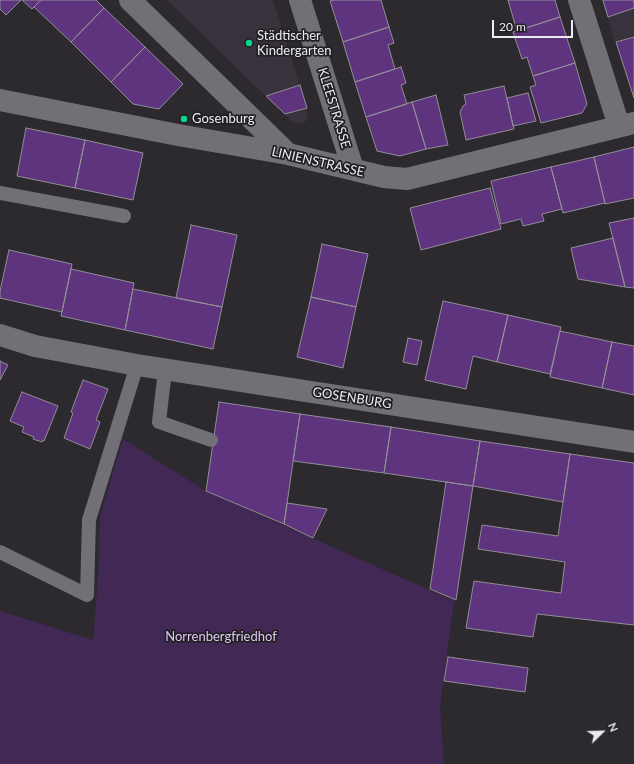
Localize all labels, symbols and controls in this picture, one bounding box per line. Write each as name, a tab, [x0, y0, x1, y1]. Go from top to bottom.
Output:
scale bar	[494, 12, 575, 38]
text: 20 m	[499, 19, 526, 34]
place label: Städtischer Kindergarten	[257, 28, 331, 59]
marker: Städtischer Kindergarten	[244, 38, 254, 48]
street label: KLEESTRASSE	[314, 66, 354, 150]
place label: Gosenburg	[192, 111, 254, 127]
marker: Gosenburg	[179, 114, 189, 124]
street label: LINIENSTRASSE	[270, 144, 366, 180]
street label: GOSENBURG	[311, 384, 393, 412]
park label: Norrenbergfriedhof	[165, 629, 277, 645]
north arrow	[582, 712, 622, 752]
text: N	[606, 721, 621, 734]

